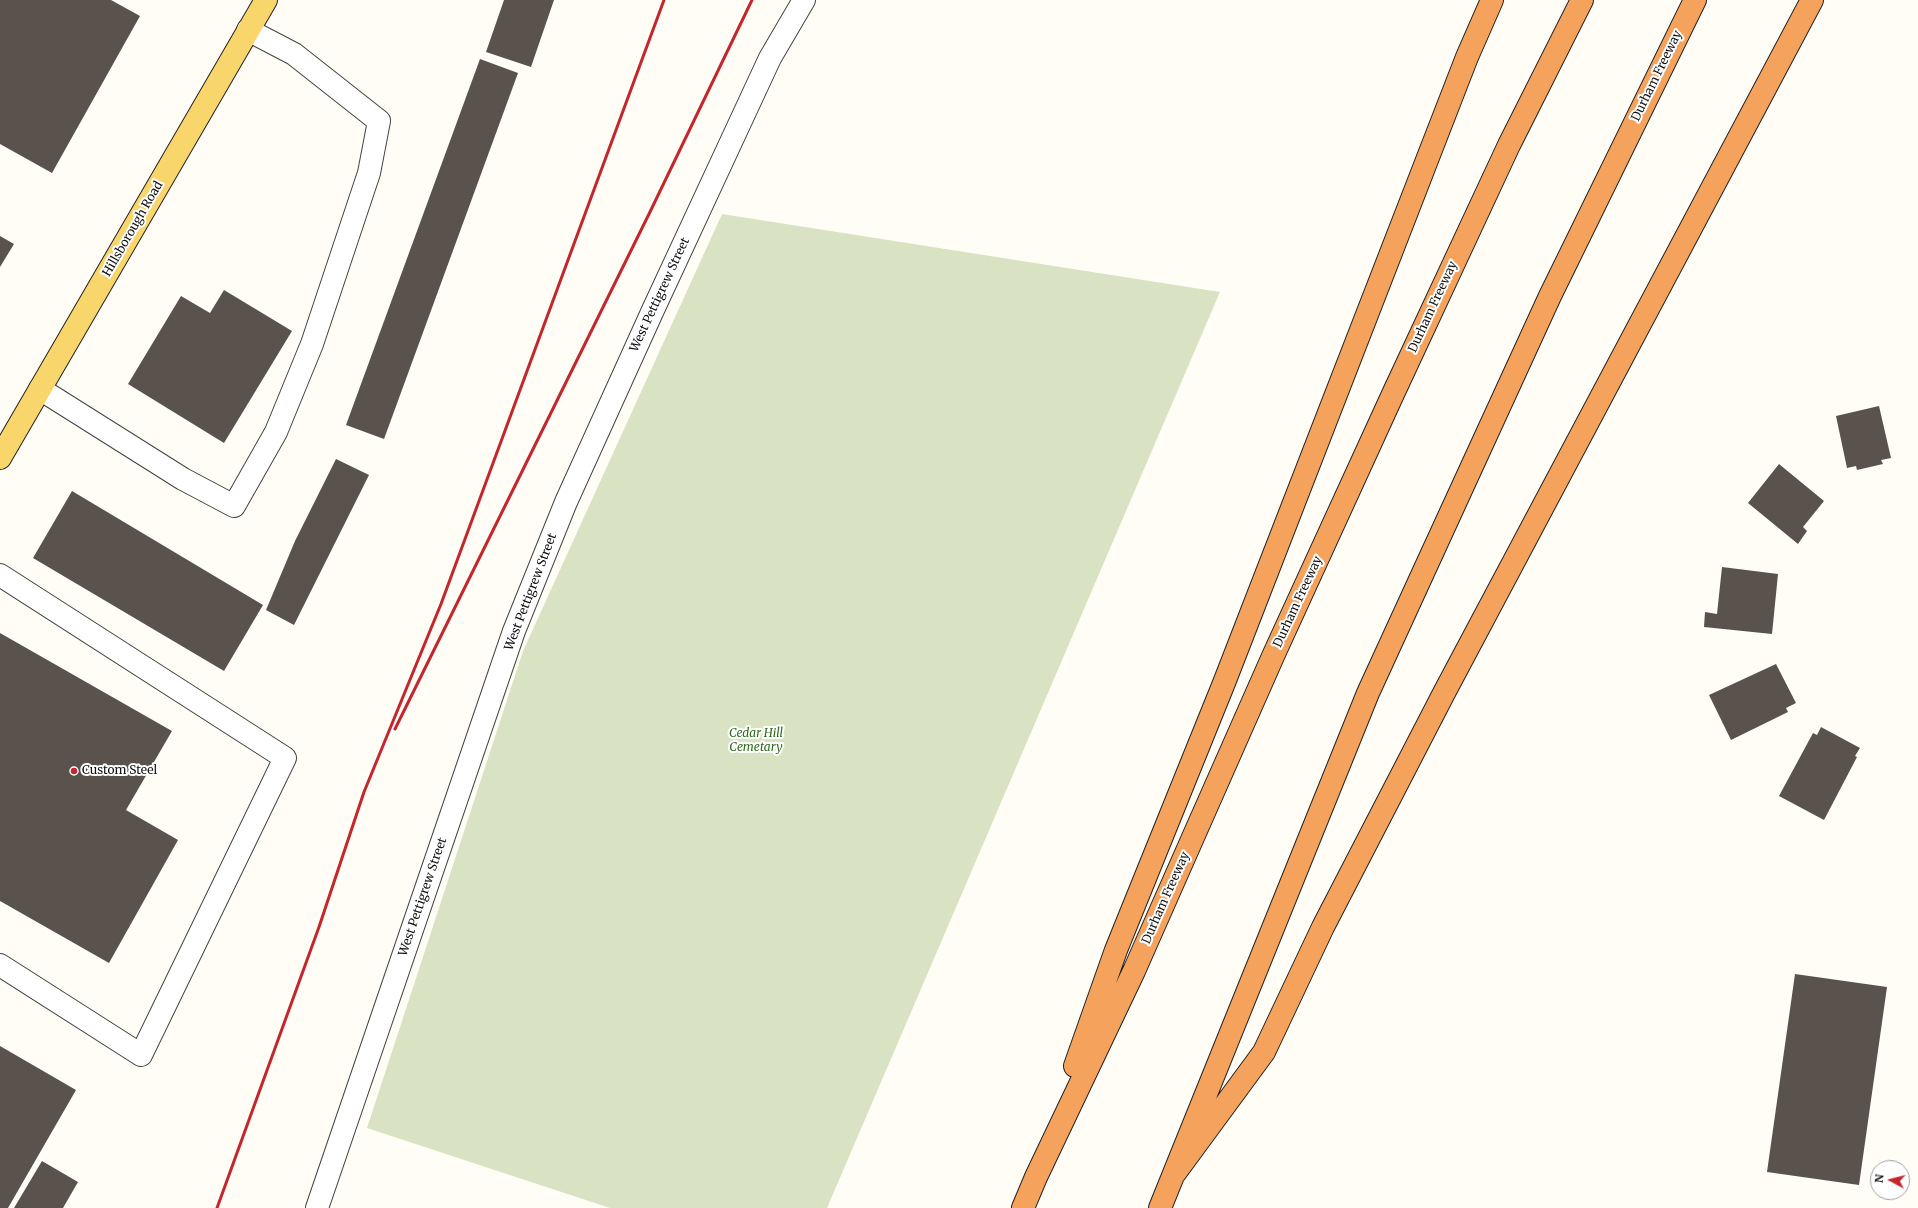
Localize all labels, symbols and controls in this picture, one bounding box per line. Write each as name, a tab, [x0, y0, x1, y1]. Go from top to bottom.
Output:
street label: Durham Freeway	[1629, 28, 1685, 124]
street label: Hillsborough Road	[100, 179, 166, 279]
street label: West Pettigrew Street	[627, 236, 693, 354]
street label: Durham Freeway	[1406, 259, 1460, 355]
street label: West Pettigrew Street	[502, 531, 560, 653]
street label: Durham Freeway	[1271, 554, 1325, 650]
park label: Cedar Hill Cemetary	[729, 727, 783, 755]
place label: Custom Steel	[82, 764, 157, 778]
marker: Custom Steel	[69, 766, 79, 776]
street label: West Pettigrew Street	[396, 836, 450, 958]
street label: Durham Freeway	[1139, 850, 1193, 946]
north arrow	[1870, 1160, 1910, 1200]
text: N	[1872, 1173, 1887, 1184]

